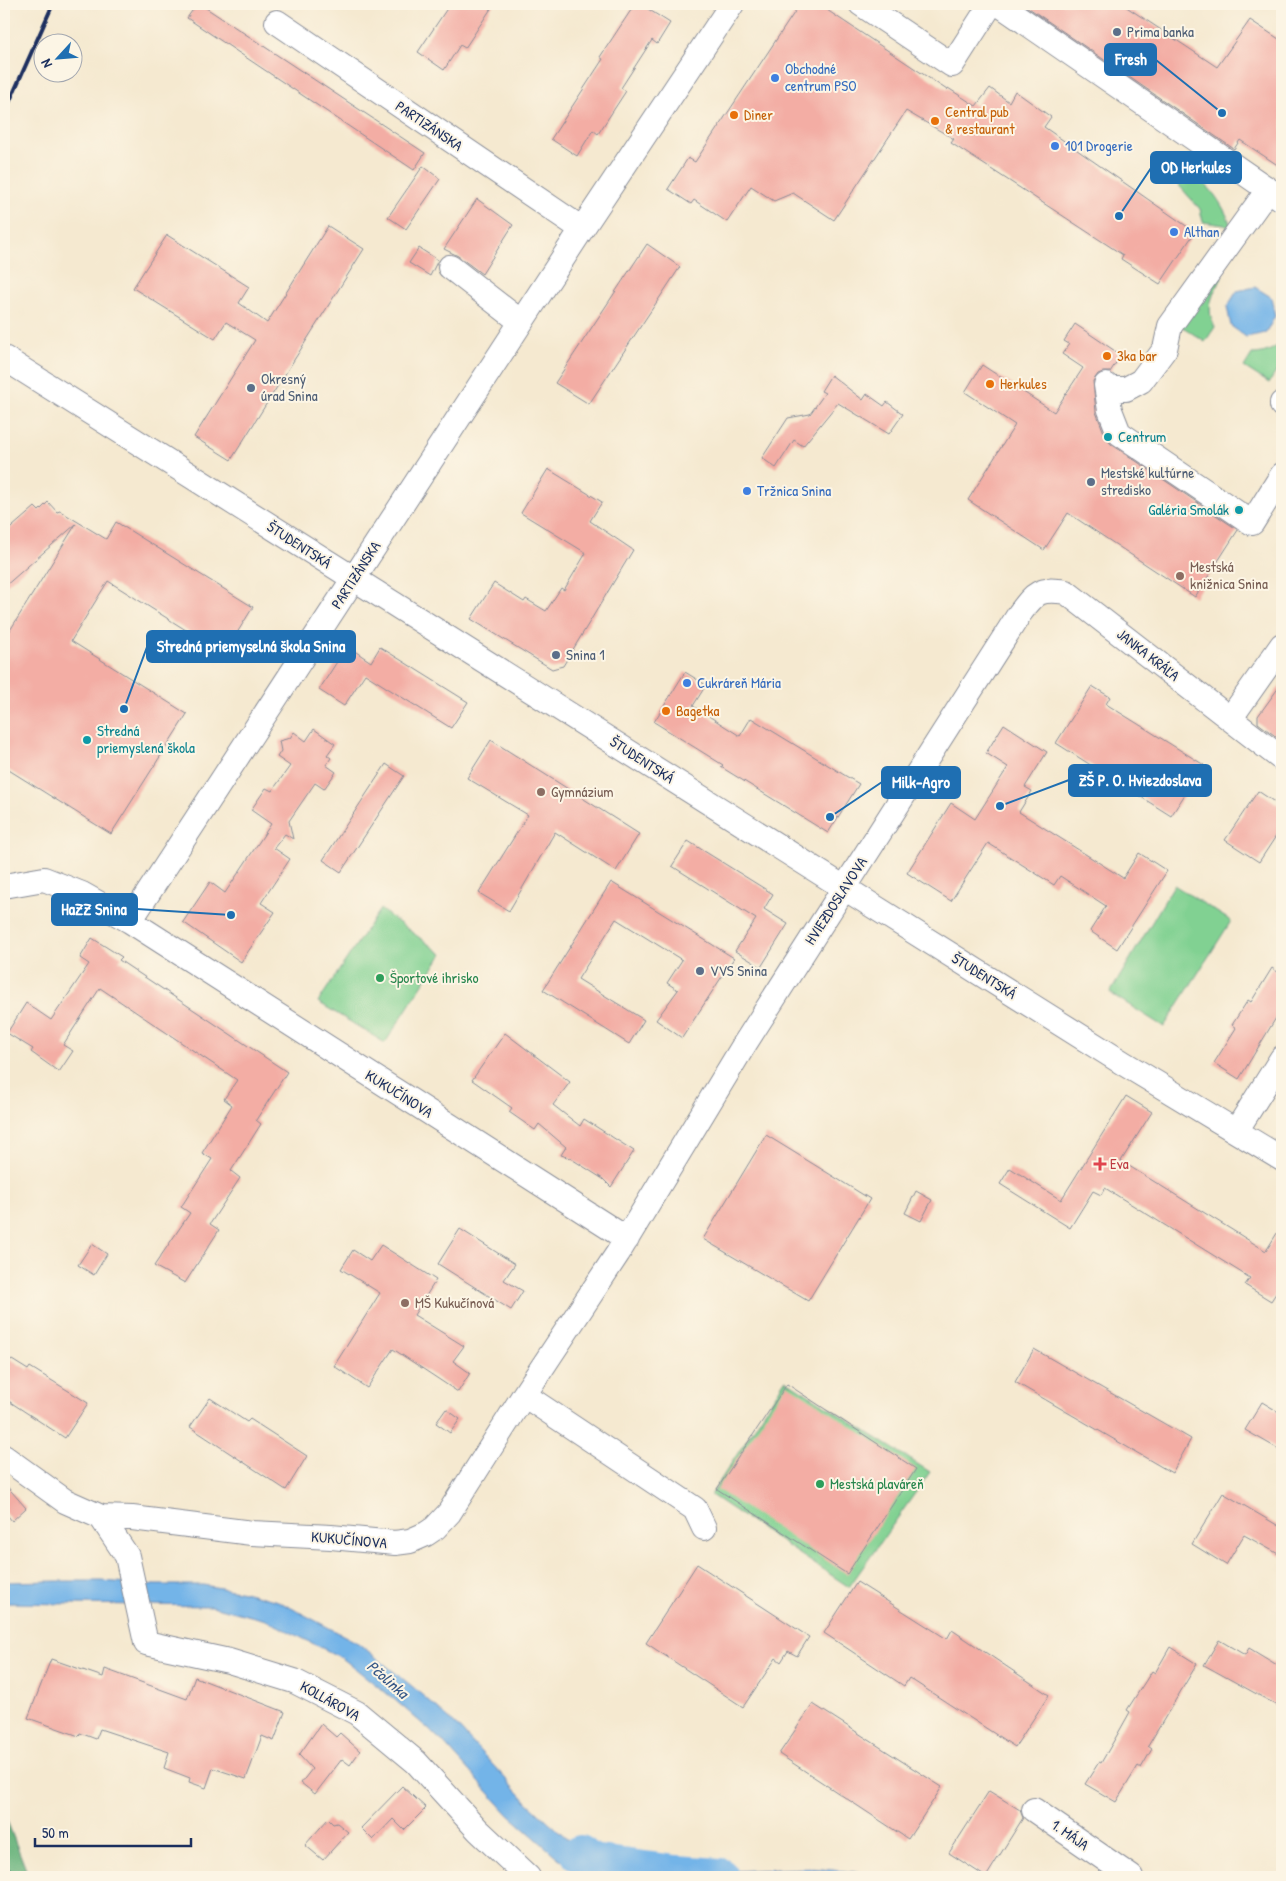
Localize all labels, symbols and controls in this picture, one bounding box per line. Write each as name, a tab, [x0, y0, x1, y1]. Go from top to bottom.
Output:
place label: Prima banka	[1127, 21, 1194, 42]
marker: Prima banka	[1111, 26, 1123, 38]
north arrow	[32, 32, 82, 82]
callout: Fresh	[1105, 44, 1156, 75]
text: Fresh	[1114, 48, 1147, 70]
text: N	[35, 56, 56, 71]
place label: Obchodné centrum PSO	[785, 58, 857, 96]
marker: Obchodné centrum PSO	[769, 72, 781, 84]
street label: PARTIZÁNSKA	[392, 95, 468, 156]
place label: Central pub & restaurant	[945, 101, 1015, 139]
place label: Diner	[744, 104, 773, 125]
marker: Diner	[728, 109, 740, 121]
marker: Central pub & restaurant	[929, 115, 941, 127]
place label: 101 Drogerie	[1065, 135, 1133, 156]
marker: 101 Drogerie	[1049, 140, 1061, 152]
callout: OD Herkules	[1151, 152, 1241, 183]
text: OD Herkules	[1161, 156, 1232, 178]
place label: Althan	[1184, 221, 1220, 242]
marker: Althan	[1168, 226, 1180, 238]
place label: 3ka bar	[1117, 345, 1157, 366]
marker: 3ka bar	[1101, 350, 1113, 362]
place label: Okresný úrad Snina	[261, 368, 318, 406]
place label: Herkules	[1000, 373, 1047, 394]
marker: Herkules	[984, 378, 996, 390]
marker: Okresný úrad Snina	[245, 382, 257, 394]
place label: Centrum	[1118, 426, 1166, 447]
marker: Centrum	[1102, 431, 1114, 443]
place label: Mestské kultúrne stredisko	[1101, 462, 1194, 500]
marker: Mestské kultúrne stredisko	[1085, 476, 1097, 488]
place label: Tržnica Snina	[757, 480, 831, 501]
marker: Tržnica Snina	[741, 485, 753, 497]
place label: Galéria Smolák	[1148, 499, 1229, 520]
marker: Galéria Smolák	[1233, 504, 1245, 516]
street label: ŠTUDENTSKÁ	[263, 516, 336, 574]
street label: PARTIZÁNSKA	[326, 536, 386, 613]
place label: Mestská knižnica Snina	[1190, 556, 1268, 594]
marker: Mestská knižnica Snina	[1174, 570, 1186, 582]
street label: JANKA KRÁĽA	[1113, 623, 1185, 686]
callout: Stredná priemyselná škola Snina	[147, 631, 355, 662]
text: Stredná priemyselná škola Snina	[157, 635, 346, 658]
place label: Snina 1	[566, 644, 605, 665]
marker: Snina 1	[550, 649, 562, 661]
place label: Cukráreň Mária	[697, 672, 781, 693]
marker: Cukráreň Mária	[681, 677, 693, 689]
place label: Bagetka	[676, 700, 720, 721]
marker: Bagetka	[660, 705, 672, 717]
place label: Stredná priemyslená škola	[97, 720, 195, 758]
street label: ŠTUDENTSKÁ	[606, 731, 679, 789]
marker: Stredná priemyslená škola	[81, 734, 93, 746]
callout: ZŠ P. O. Hviezdoslava	[1069, 765, 1211, 796]
callout: Milk-Agro	[882, 767, 960, 798]
text: ZŠ P. O. Hviezdoslava	[1079, 769, 1202, 791]
text: Milk-Agro	[892, 771, 951, 794]
place label: Gymnázium	[551, 781, 613, 802]
marker: Gymnázium	[535, 786, 547, 798]
street label: HVIEZDOSLAVOVA	[799, 852, 872, 949]
callout: HaZZ Snina	[52, 894, 137, 925]
text: HaZZ Snina	[61, 898, 127, 920]
street label: ŠTUDENTSKÁ	[948, 947, 1021, 1004]
place label: VVS Snina	[710, 960, 767, 981]
marker: VVS Snina	[694, 965, 706, 977]
place label: Športové ihrisko	[390, 967, 479, 988]
marker: Športové ihrisko	[374, 972, 386, 984]
street label: KUKUČÍNOVA	[361, 1065, 438, 1123]
place label: Eva	[1110, 1153, 1129, 1174]
marker: Eva	[1094, 1158, 1106, 1170]
place label: MŠ Kukučínová	[415, 1292, 494, 1313]
marker: MŠ Kukučínová	[399, 1297, 411, 1309]
place label: Mestská plaváreň	[830, 1473, 924, 1494]
marker: Mestská plaváreň	[814, 1478, 826, 1490]
street label: KUKUČÍNOVA	[310, 1526, 388, 1553]
water label: Pčolinka	[363, 1655, 415, 1704]
street label: KOLLÁROVA	[296, 1675, 365, 1726]
street label: 1. MÁJA	[1047, 1814, 1094, 1855]
scale bar	[35, 1816, 191, 1848]
text: 50 m	[42, 1822, 69, 1843]

